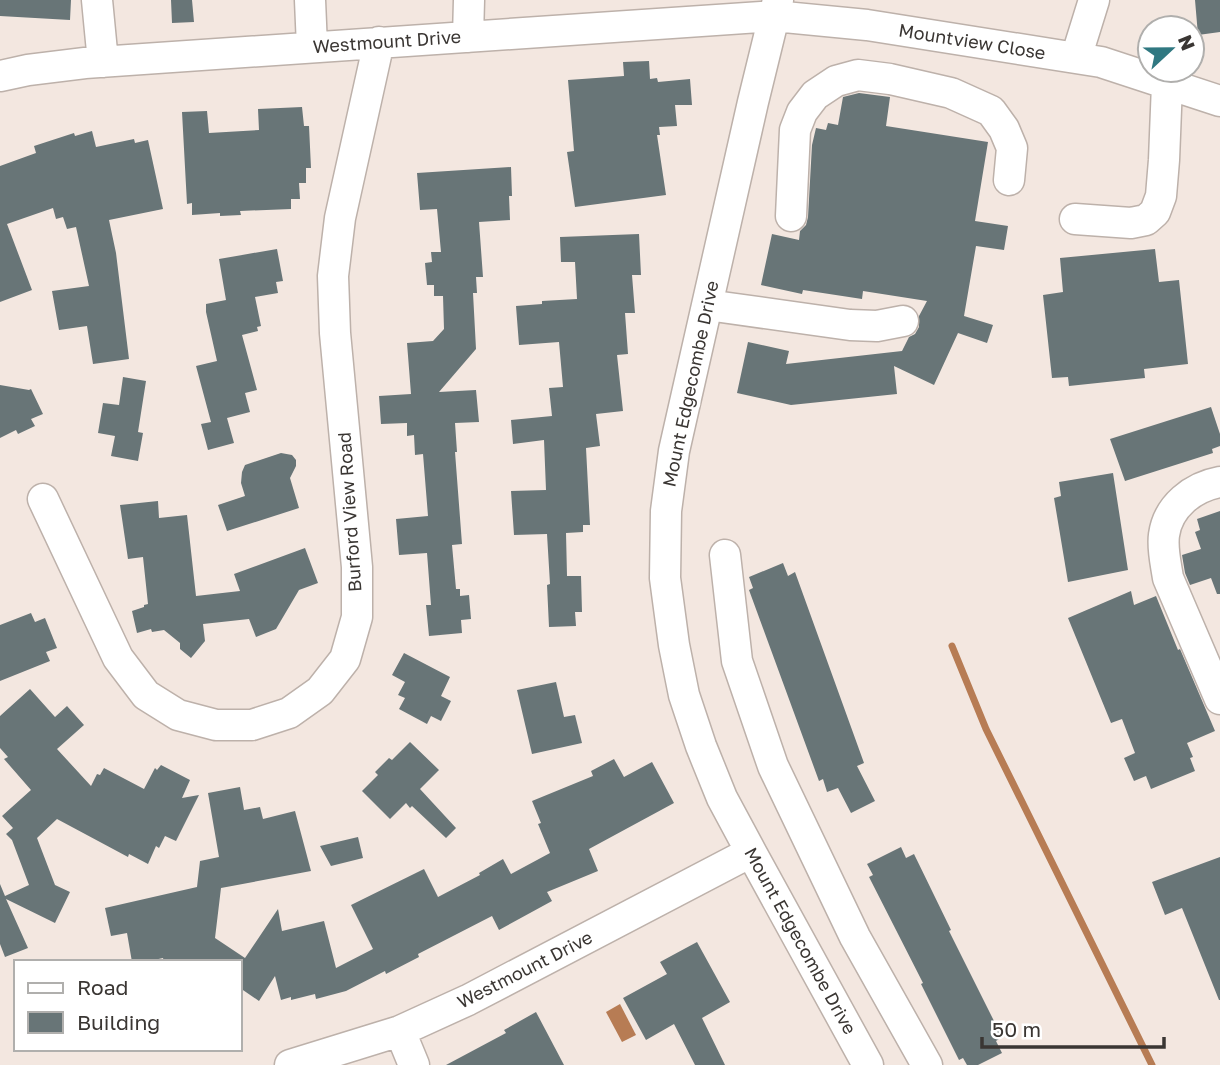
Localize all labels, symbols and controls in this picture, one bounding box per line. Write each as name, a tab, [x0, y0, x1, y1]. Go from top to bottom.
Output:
north arrow	[1136, 14, 1206, 84]
street label: Mountview Close	[897, 19, 1047, 63]
street label: Westmount Drive	[312, 25, 462, 57]
text: N	[1174, 31, 1201, 53]
street label: Mount Edgecombe Drive	[657, 279, 723, 489]
street label: Burford View Road	[332, 431, 366, 593]
street label: Mount Edgecombe Drive	[740, 843, 861, 1038]
street label: Westmount Drive	[453, 926, 596, 1013]
legend	[14, 960, 242, 1051]
text: Road	[77, 974, 128, 1000]
scale bar	[982, 1006, 1164, 1050]
text: Building	[77, 1009, 160, 1035]
text: 50 m	[992, 1016, 1041, 1042]

